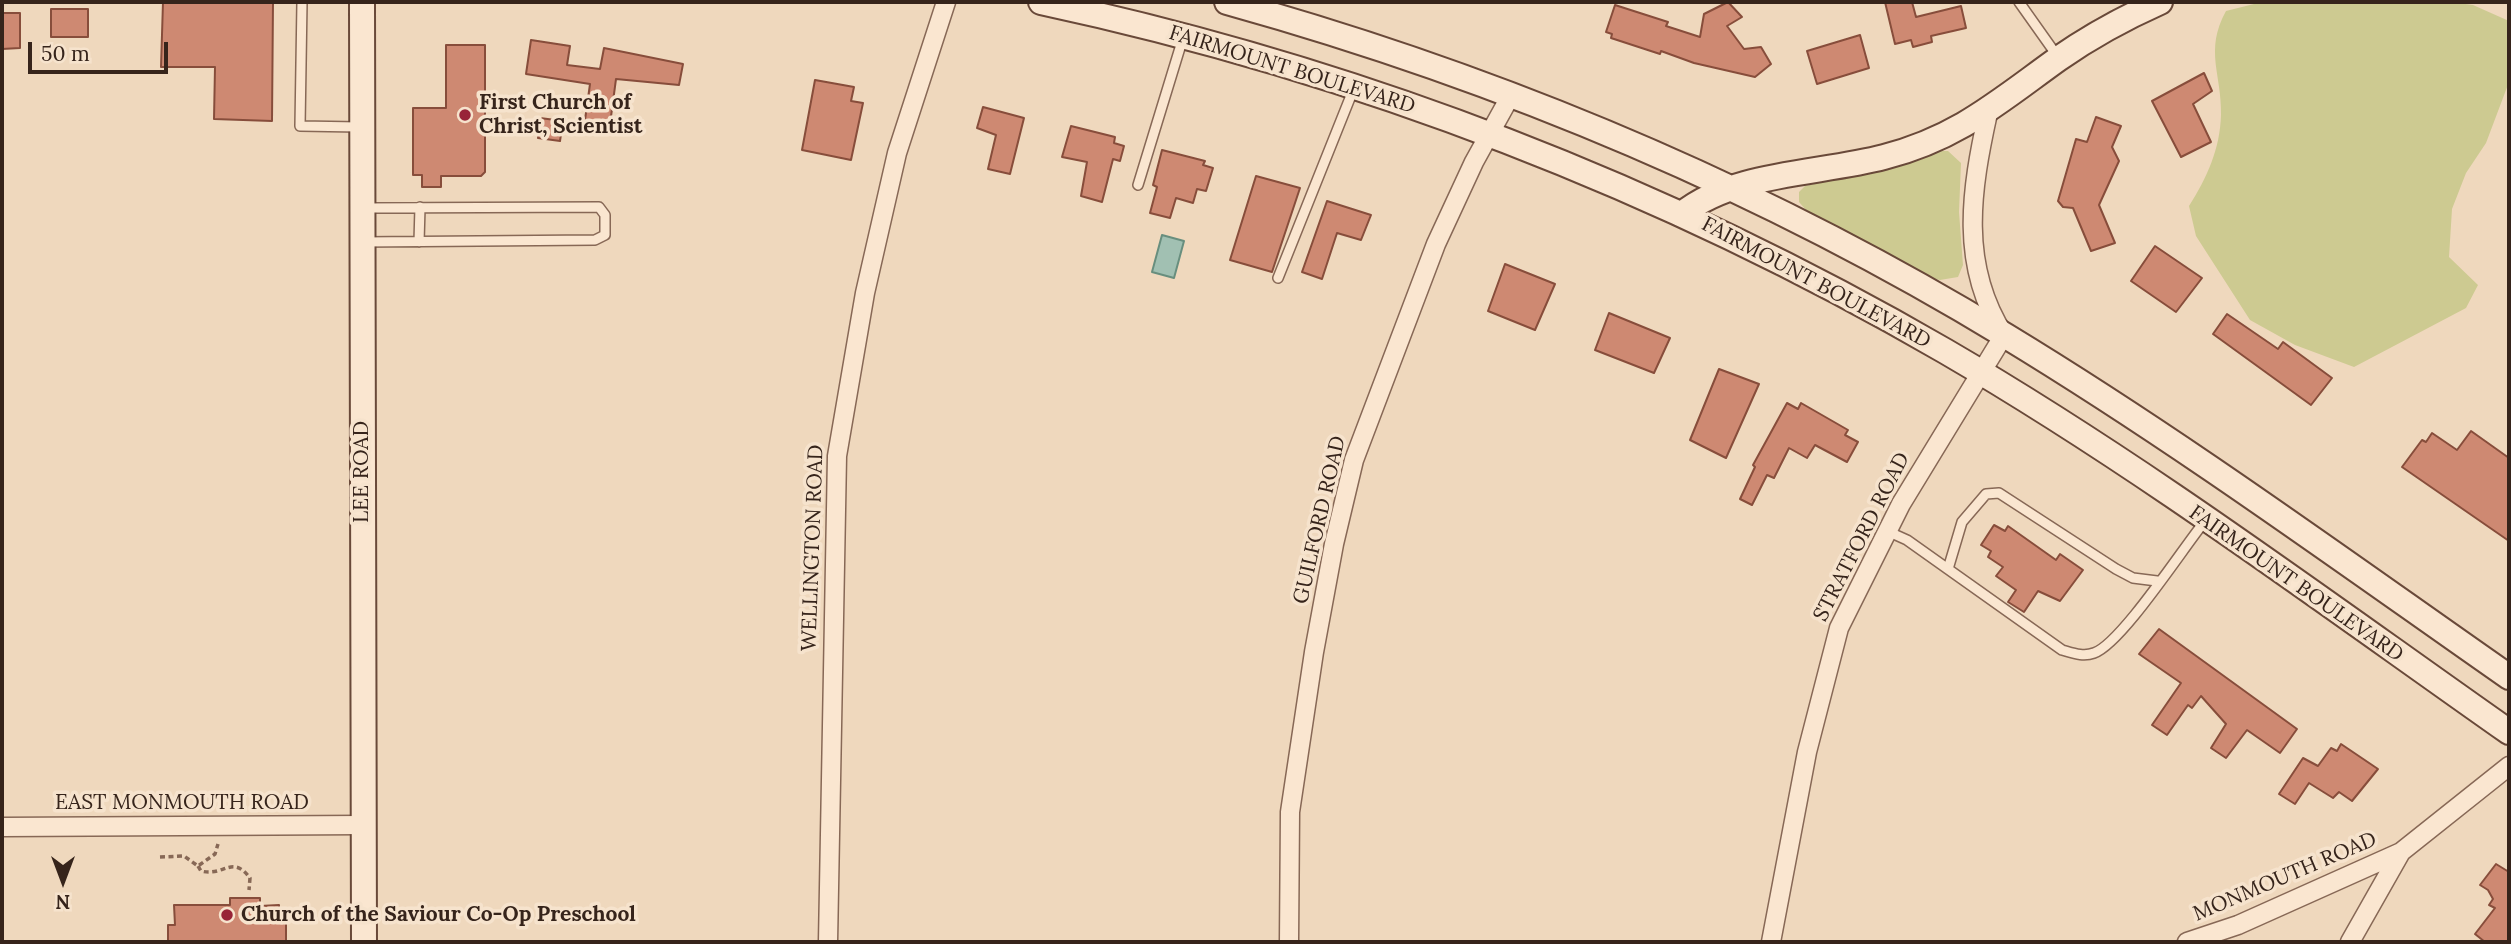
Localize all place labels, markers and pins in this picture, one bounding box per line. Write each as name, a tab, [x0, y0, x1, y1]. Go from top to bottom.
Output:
place label: First Church of Christ, Scientist	[479, 90, 642, 140]
marker: First Church of Christ, Scientist	[457, 107, 473, 123]
place label: Church of the Saviour Co-Op Preschool	[241, 902, 636, 928]
marker: Church of the Saviour Co-Op Preschool	[219, 907, 235, 923]

